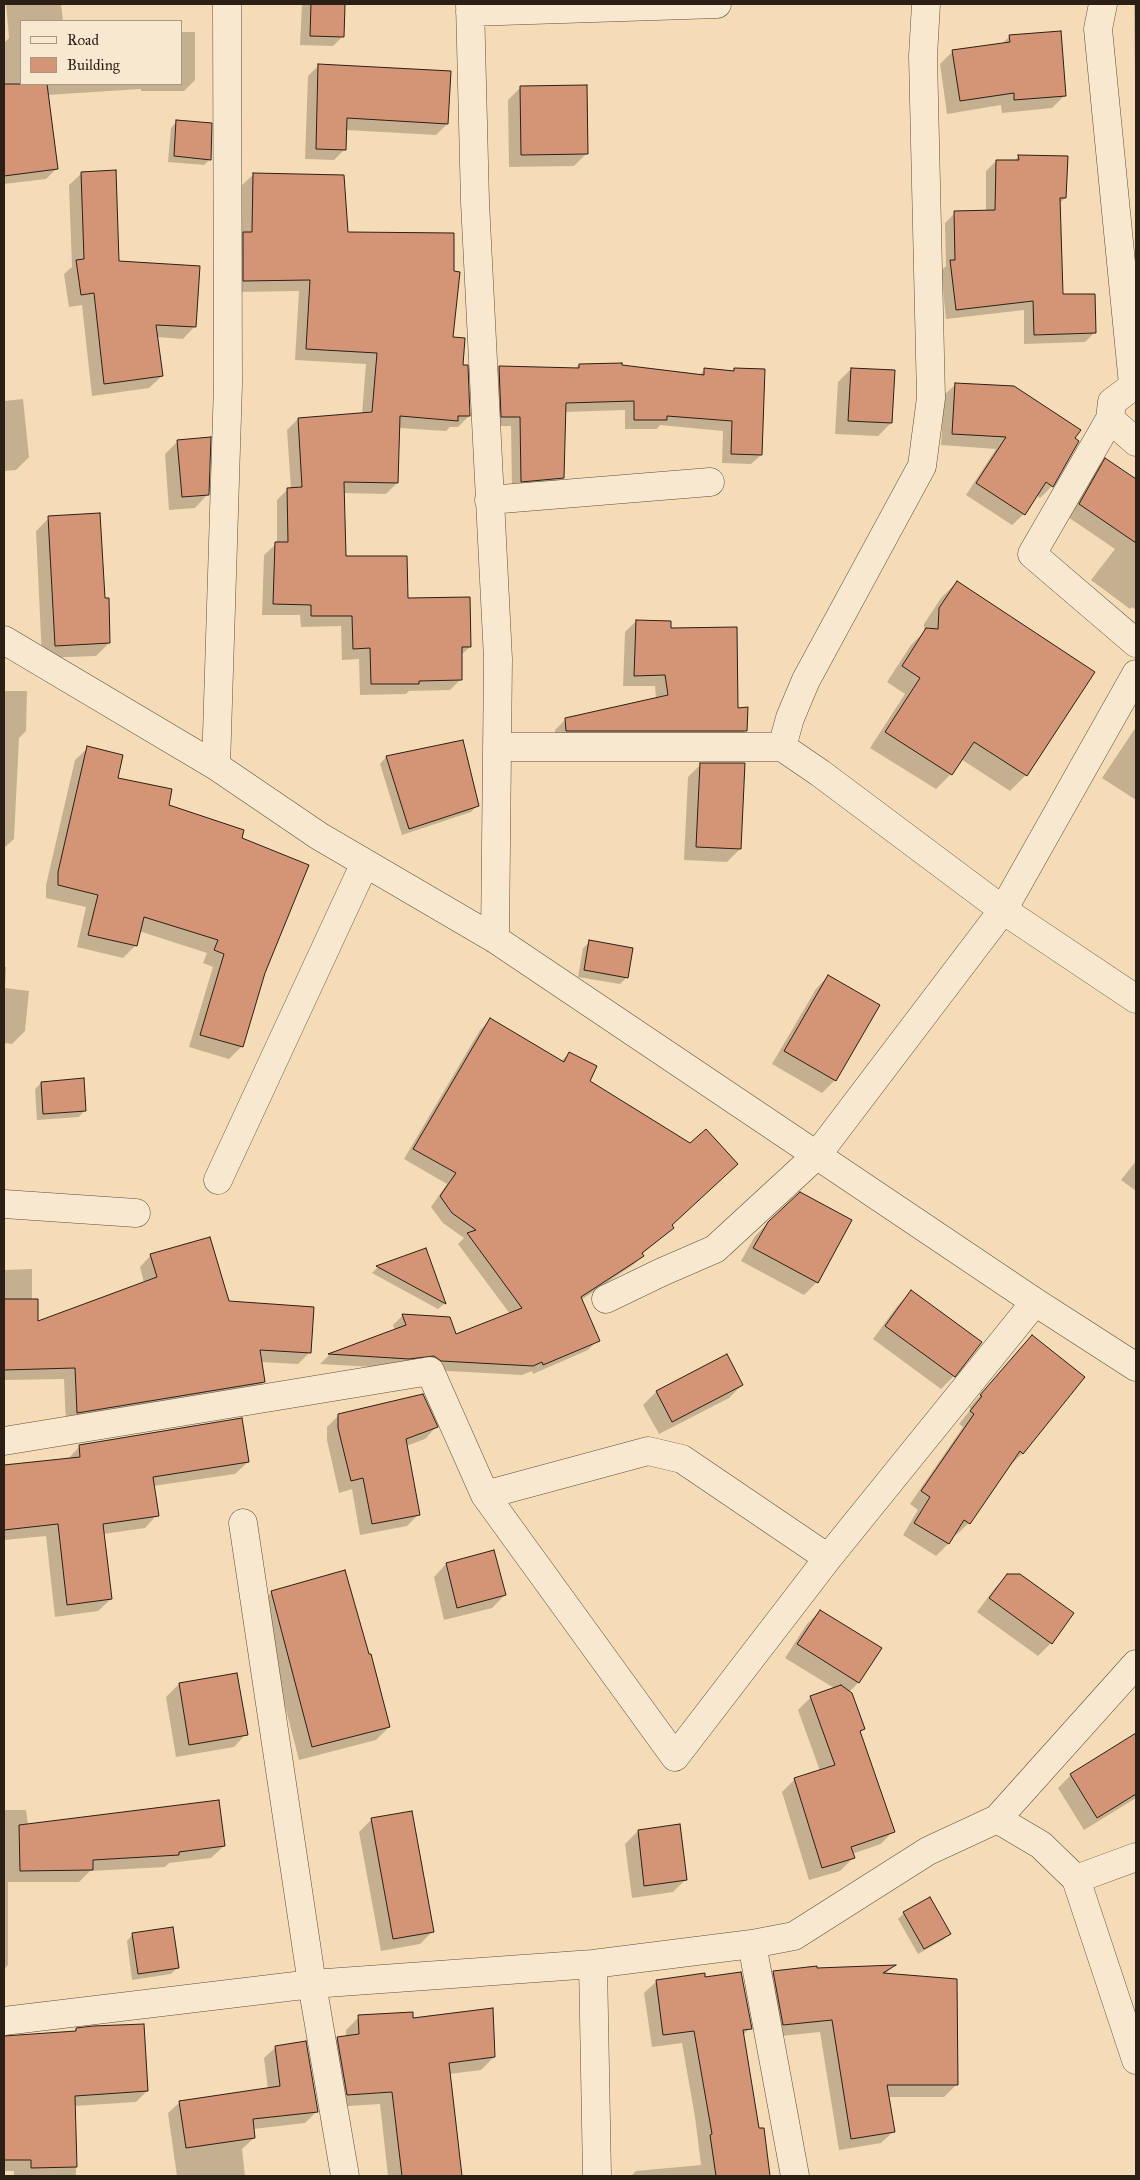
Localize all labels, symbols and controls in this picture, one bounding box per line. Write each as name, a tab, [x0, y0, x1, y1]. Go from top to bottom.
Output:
legend	[20, 20, 182, 85]
text: Road	[67, 31, 99, 49]
text: Building	[67, 56, 120, 74]

